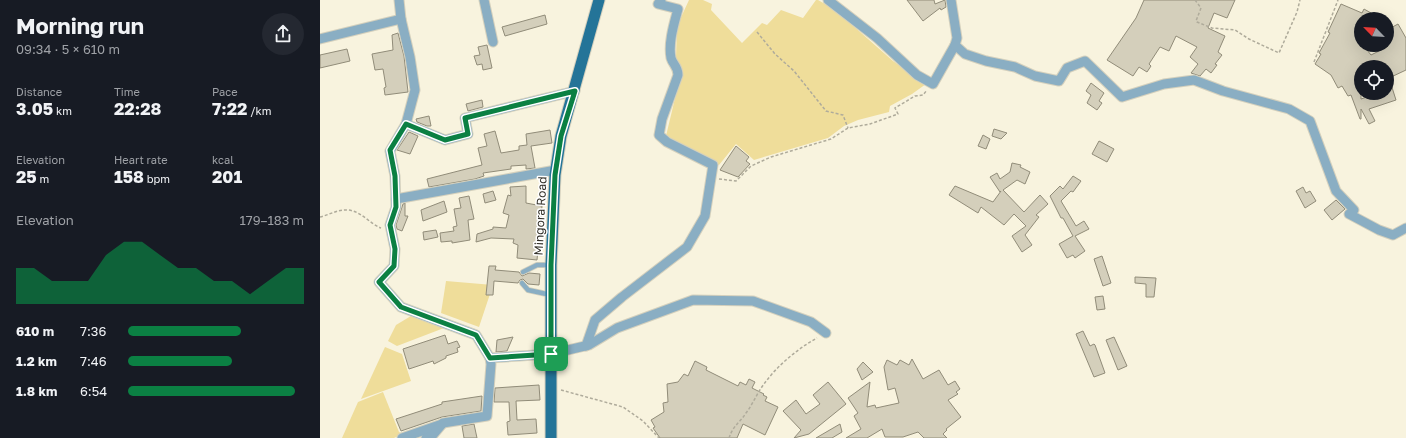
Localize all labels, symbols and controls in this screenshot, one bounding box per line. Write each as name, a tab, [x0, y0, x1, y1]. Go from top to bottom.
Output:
text: Morning run	[16, 12, 144, 39]
north arrow	[1354, 12, 1394, 52]
map controls	[1354, 12, 1394, 100]
button: share	[262, 13, 304, 55]
text: 09:34 · 5 × 610 m	[16, 41, 120, 57]
button: locate	[1354, 60, 1394, 100]
text: Distance	[16, 85, 62, 98]
text: Time	[114, 85, 140, 98]
text: Pace	[212, 85, 238, 98]
text: 3.05	[16, 98, 53, 119]
text: 22:28	[114, 98, 161, 119]
text: 7:22	[212, 98, 247, 119]
text: km	[53, 104, 72, 117]
text: /km	[247, 104, 271, 117]
text: Elevation	[16, 153, 65, 166]
text: Heart rate	[114, 153, 168, 166]
text: kcal	[212, 153, 234, 166]
text: 25	[16, 166, 37, 187]
text: 158	[114, 166, 144, 187]
text: 201	[212, 166, 242, 187]
text: m	[37, 172, 49, 185]
text: bpm	[144, 172, 170, 185]
street label: Mingora Road	[530, 176, 550, 256]
text: Elevation	[16, 212, 74, 228]
text: 179–183 m	[239, 212, 304, 228]
text: 610 m	[16, 323, 54, 339]
text: 7:36	[80, 323, 106, 339]
pin	[534, 337, 568, 371]
icon: arrive	[540, 343, 562, 365]
text: 1.2 km	[16, 353, 57, 369]
text: 7:46	[80, 353, 107, 369]
text: 1.8 km	[16, 383, 57, 399]
text: 6:54	[80, 383, 107, 399]

